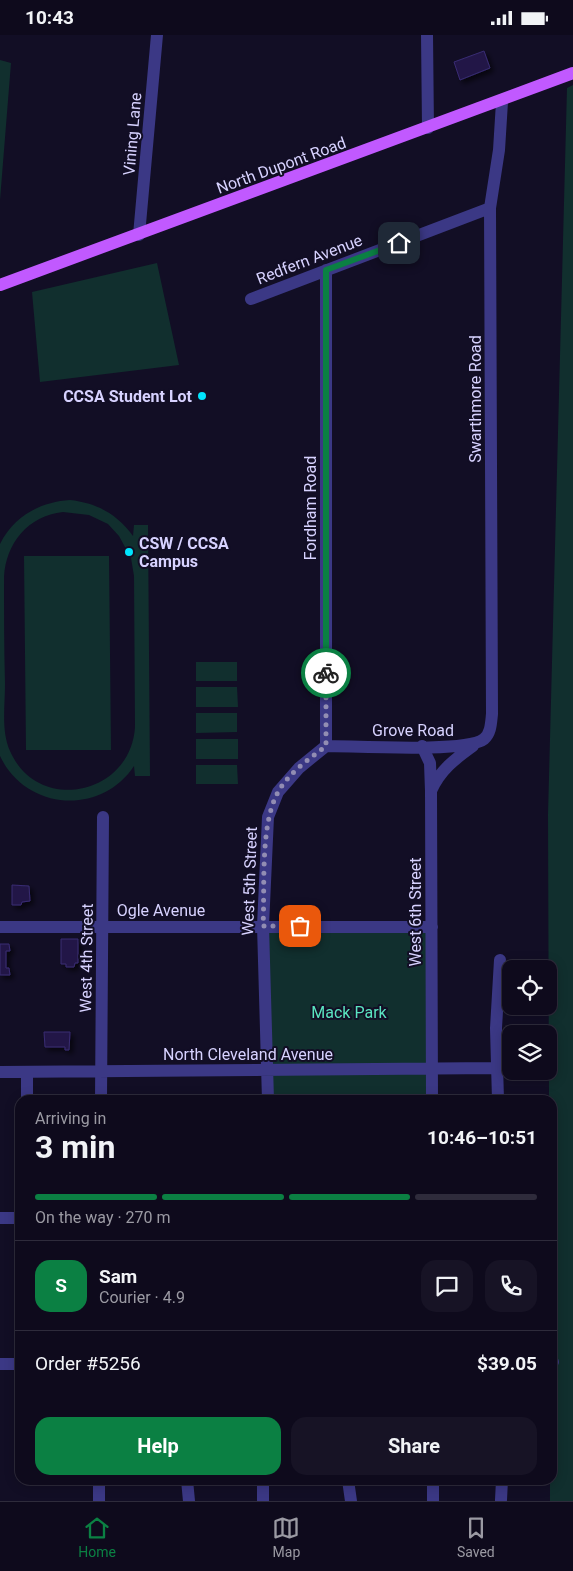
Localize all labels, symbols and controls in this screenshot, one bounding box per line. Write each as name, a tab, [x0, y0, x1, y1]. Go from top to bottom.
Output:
text: 10:43	[25, 6, 74, 29]
street label: Vining Lane	[119, 92, 146, 176]
street label: North Dupont Road	[214, 133, 349, 198]
pin	[378, 222, 420, 264]
icon: home	[385, 229, 413, 257]
street label: Redfern Avenue	[254, 231, 365, 288]
street label: Swarthmore Road	[466, 335, 485, 463]
place label: CCSA Student Lot	[63, 387, 193, 406]
marker: CCSA Student Lot	[196, 390, 208, 402]
street label: Fordham Road	[301, 456, 320, 560]
place label: CSW / CCSA Campus	[139, 534, 229, 571]
marker: CSW / CCSA Campus	[123, 546, 135, 558]
courier	[301, 648, 351, 698]
icon: bike	[312, 659, 340, 687]
street label: Grove Road	[372, 721, 454, 740]
street label: West 5th Street	[238, 826, 261, 936]
street label: West 6th Street	[406, 857, 425, 967]
street label: Ogle Avenue	[117, 901, 205, 920]
street label: West 4th Street	[76, 903, 97, 1013]
pin	[279, 905, 321, 947]
icon: bag	[286, 912, 314, 940]
map controls	[502, 960, 557, 1080]
button: locate	[502, 960, 557, 1015]
park label: Mack Park	[311, 1003, 388, 1022]
button: layers	[502, 1025, 557, 1080]
street label: North Cleveland Avenue	[163, 1045, 333, 1064]
text: Arriving in	[35, 1109, 106, 1128]
text: 10:46–10:51	[427, 1126, 537, 1149]
text: 3 min	[35, 1128, 115, 1166]
text: On the way · 270 m	[35, 1208, 171, 1227]
button: chat	[421, 1260, 473, 1312]
button: phone	[485, 1260, 537, 1312]
text: Sam	[99, 1265, 137, 1288]
text: S	[55, 1274, 67, 1297]
text: Courier · 4.9	[99, 1288, 185, 1307]
text: Order #5256	[35, 1352, 141, 1375]
text: $39.05	[477, 1352, 537, 1375]
button: Help	[35, 1417, 281, 1475]
button: Share	[291, 1417, 537, 1475]
tab: Home	[78, 1514, 116, 1560]
tab: Map	[272, 1514, 300, 1560]
tab: Saved	[457, 1514, 495, 1560]

